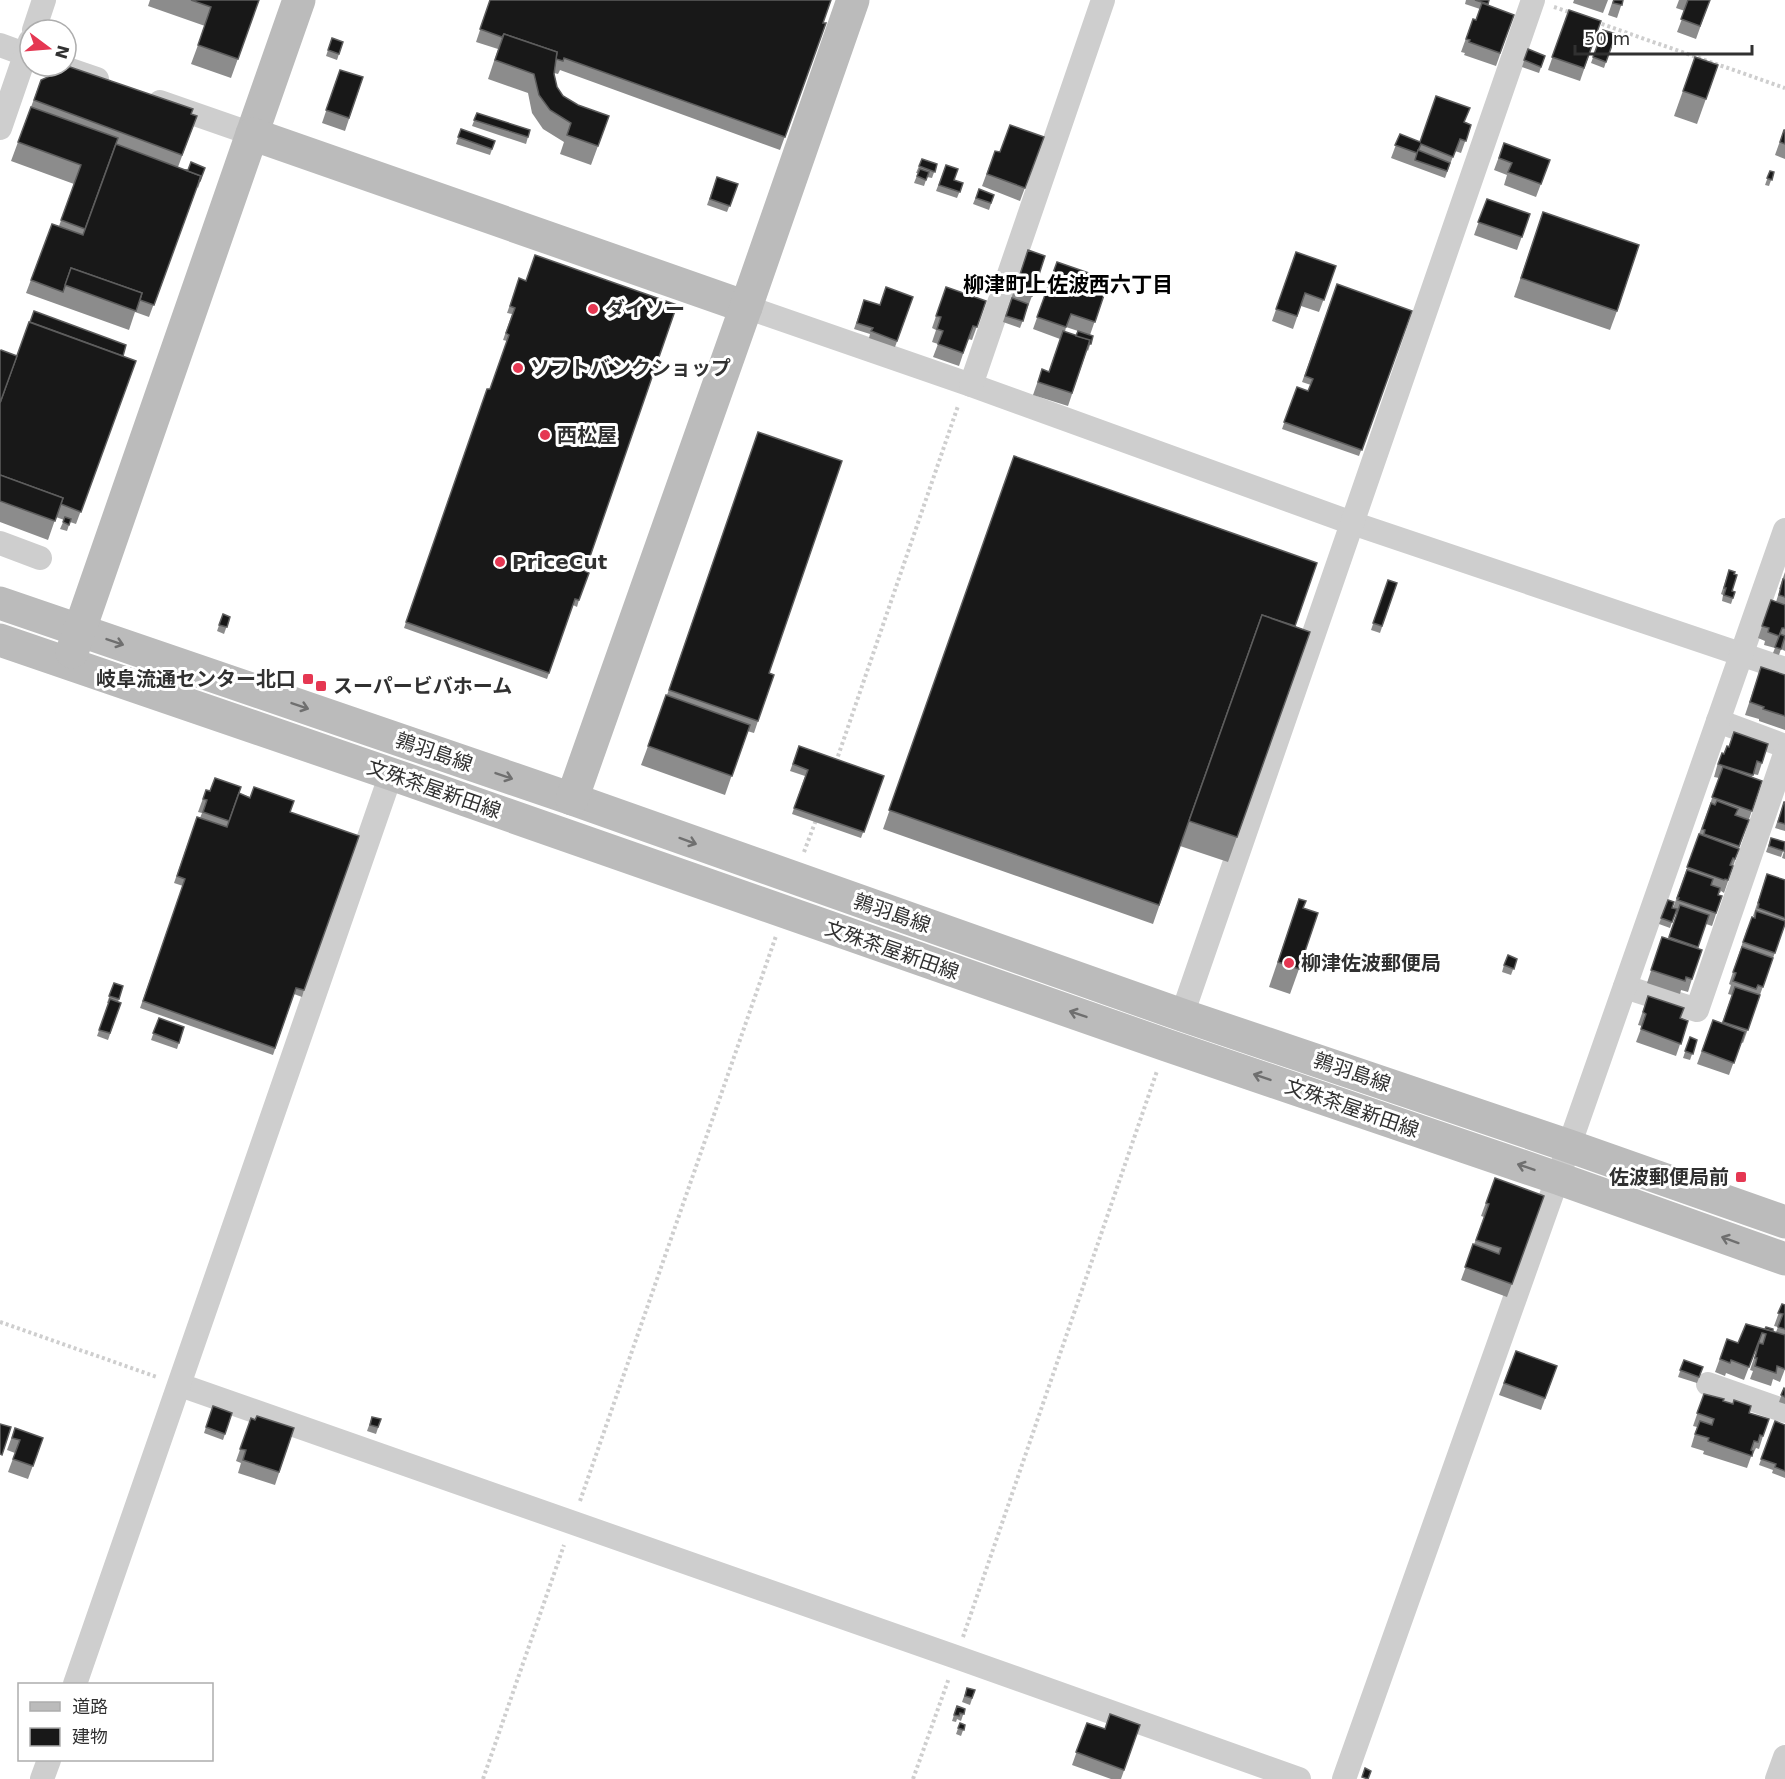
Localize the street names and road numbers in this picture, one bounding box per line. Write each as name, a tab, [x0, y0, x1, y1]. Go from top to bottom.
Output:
street label: 鶉羽島線	[392, 728, 476, 776]
street label: 文殊茶屋新田線	[364, 755, 504, 823]
street label: 鶉羽島線	[850, 889, 934, 937]
street label: 文殊茶屋新田線	[822, 916, 962, 984]
street label: 鶉羽島線	[1310, 1048, 1394, 1096]
street label: 文殊茶屋新田線	[1282, 1074, 1422, 1142]

